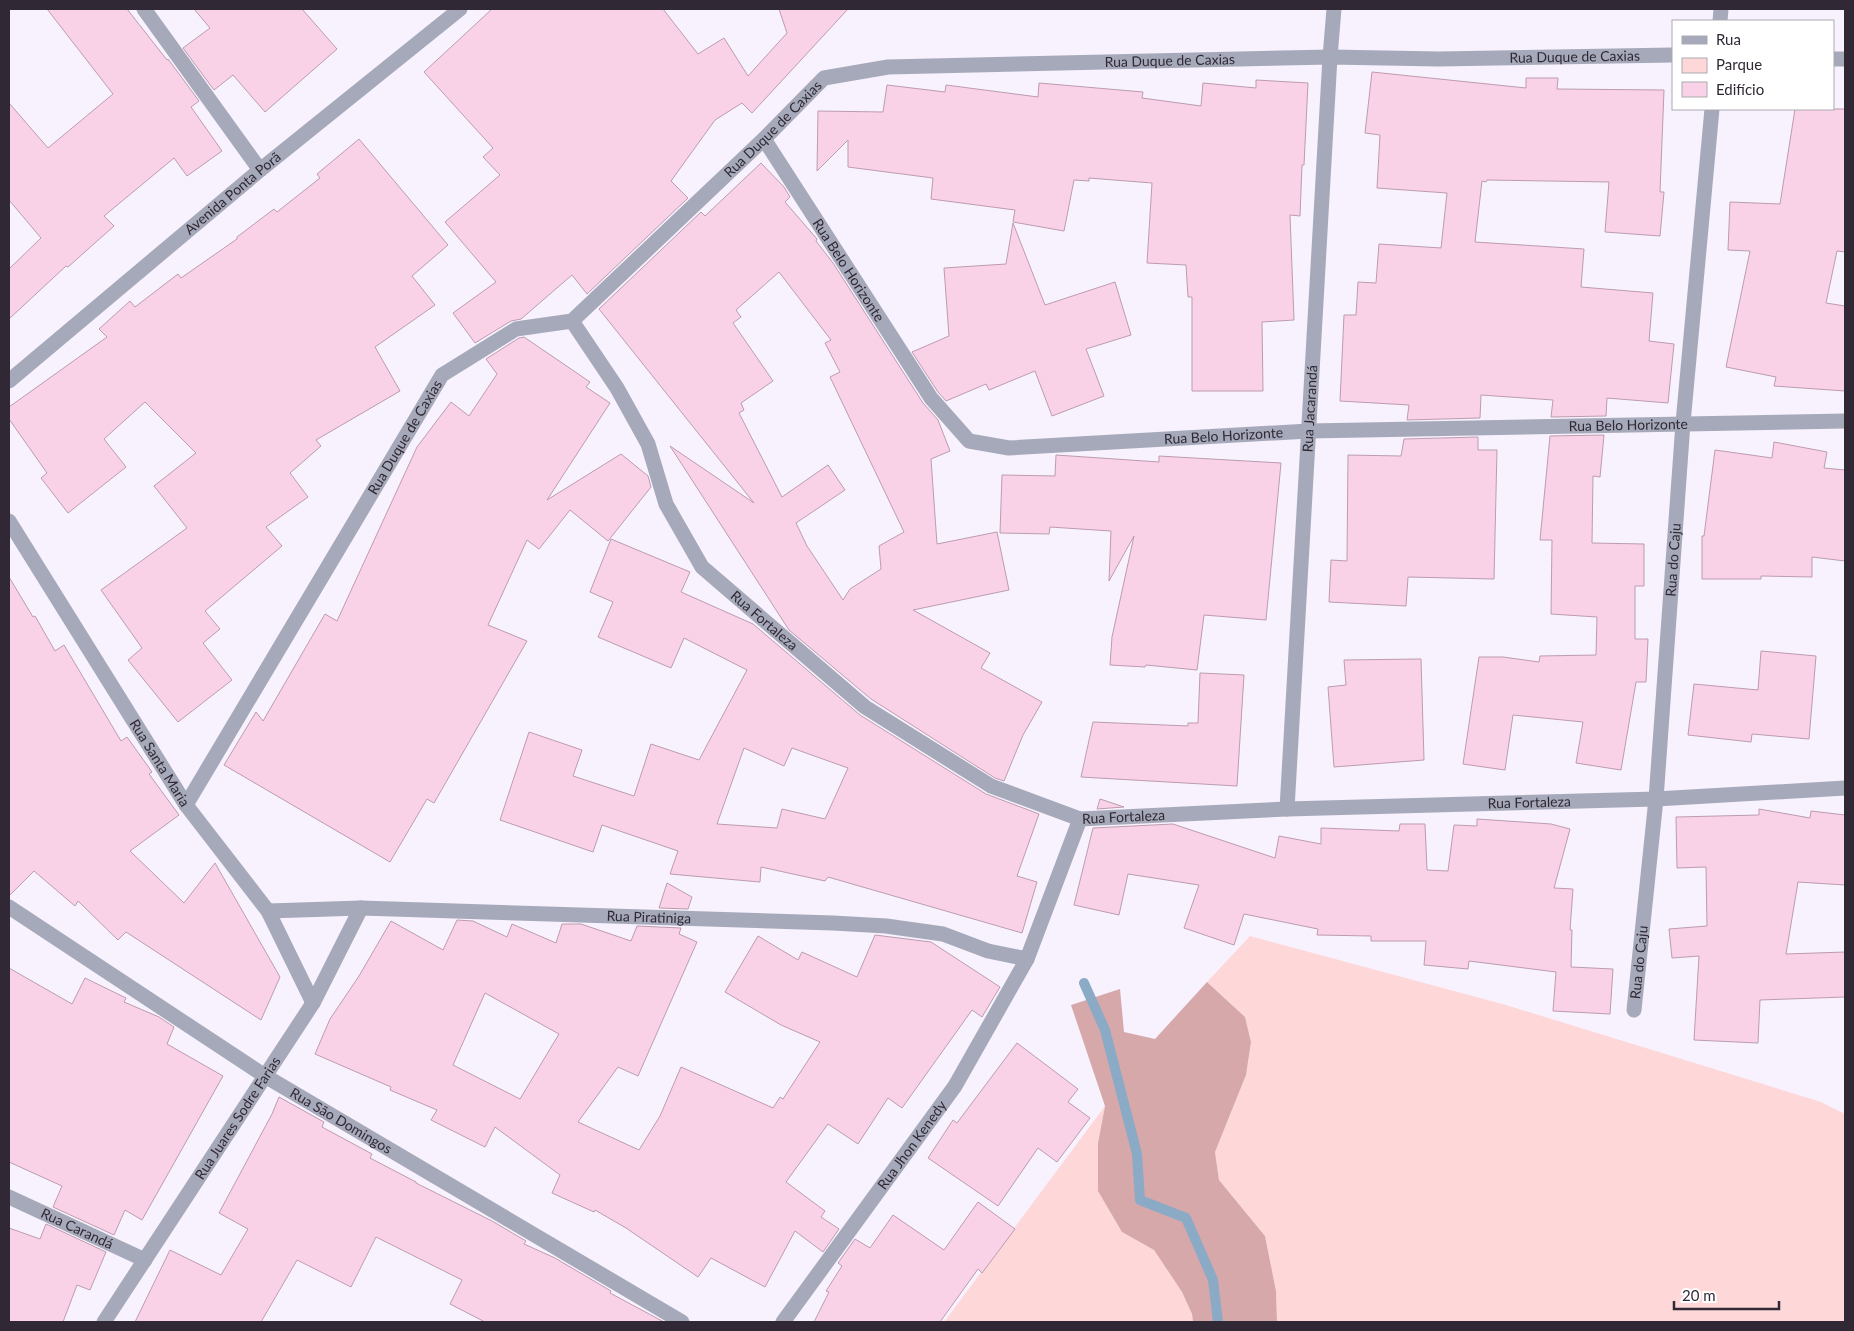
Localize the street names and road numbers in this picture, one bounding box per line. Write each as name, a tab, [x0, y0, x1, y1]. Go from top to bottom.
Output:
street label: Rua Duque de Caxias	[1509, 47, 1640, 66]
street label: Rua Duque de Caxias	[1104, 50, 1235, 70]
street label: Rua Duque de Caxias	[720, 77, 825, 181]
street label: Avenida Ponta Porã	[181, 148, 284, 238]
street label: Rua Belo Horizonte	[809, 215, 888, 325]
street label: Rua Jacarandá	[1298, 365, 1320, 453]
street label: Rua Duque de Caxias	[364, 377, 445, 497]
street label: Rua Belo Horizonte	[1569, 415, 1688, 434]
street label: Rua Belo Horizonte	[1163, 423, 1283, 447]
street label: Rua do Caju	[1662, 522, 1684, 597]
street label: Rua Fortaleza	[727, 587, 802, 654]
street label: Rua Santa Maria	[127, 716, 194, 810]
street label: Rua Fortaleza	[1487, 792, 1571, 812]
street label: Rua Fortaleza	[1082, 806, 1166, 827]
street label: Rua Piratiniga	[606, 907, 691, 926]
street label: Rua do Caju	[1626, 925, 1651, 1000]
street label: Rua Juares Sodre Farias	[191, 1053, 284, 1182]
street label: Rua São Domingos	[287, 1084, 395, 1157]
street label: Rua Jhon Kenedy	[874, 1096, 950, 1193]
street label: Rua Carandá	[38, 1204, 116, 1252]

